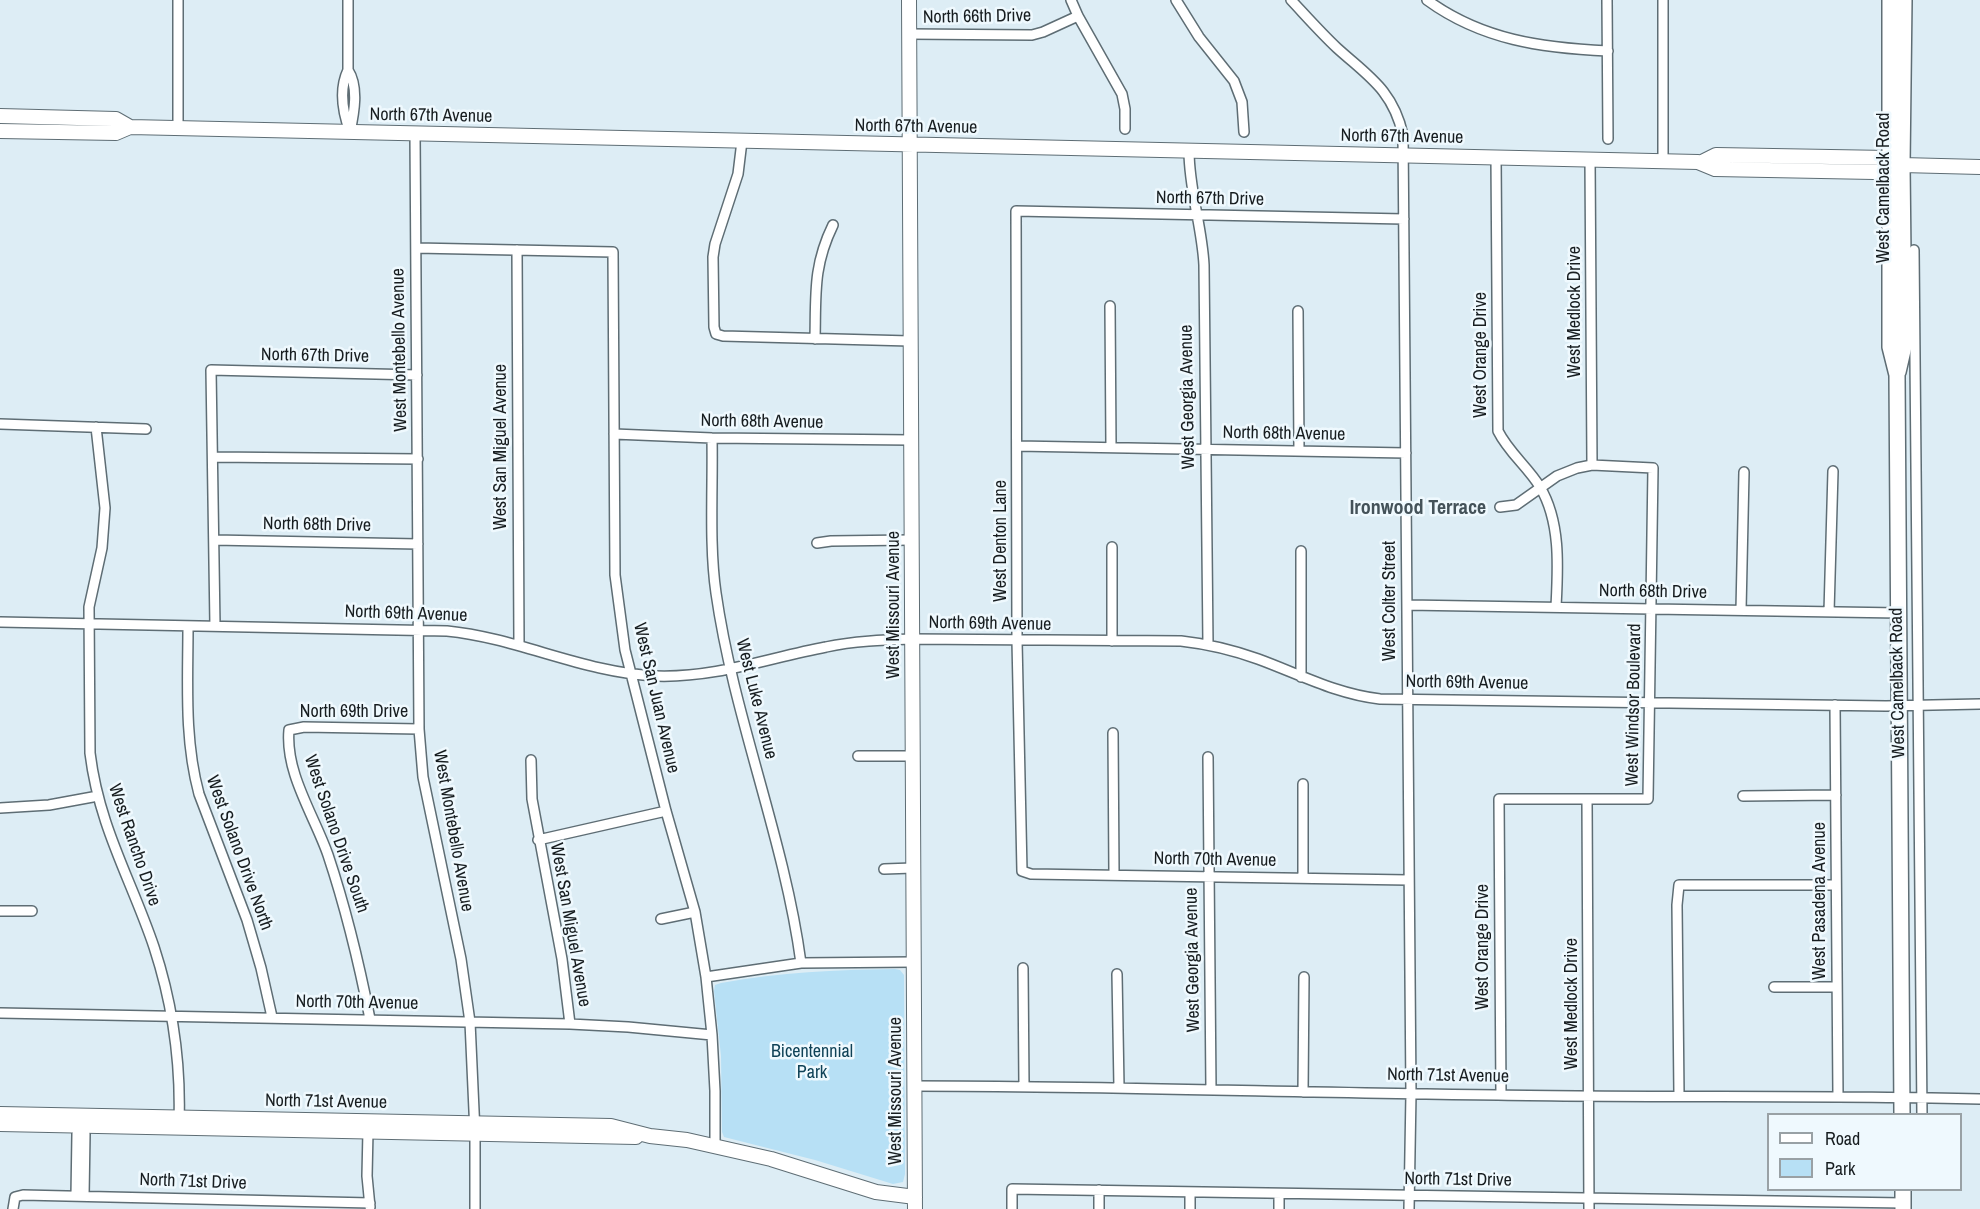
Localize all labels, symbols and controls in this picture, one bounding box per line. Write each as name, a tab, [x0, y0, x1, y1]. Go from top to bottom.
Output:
street label: North 66th Drive	[923, 5, 1031, 29]
street label: North 67th Avenue	[369, 104, 493, 128]
street label: West Camelback Road	[1873, 113, 1895, 263]
street label: North 67th Avenue	[854, 115, 978, 139]
street label: North 67th Avenue	[1340, 125, 1464, 149]
street label: North 67th Drive	[1156, 187, 1264, 211]
street label: West Medlock Drive	[1564, 246, 1586, 378]
street label: West Montebello Avenue	[388, 268, 412, 432]
street label: West Orange Drive	[1470, 292, 1492, 418]
street label: West Georgia Avenue	[1176, 324, 1200, 470]
street label: North 67th Drive	[261, 344, 369, 368]
street label: West San Miguel Avenue	[490, 364, 512, 530]
street label: North 68th Avenue	[700, 410, 824, 434]
street label: North 68th Avenue	[1222, 422, 1346, 446]
street label: West Denton Lane	[990, 480, 1012, 602]
district label: Ironwood Terrace	[1350, 497, 1486, 521]
street label: North 68th Drive	[263, 513, 371, 537]
street label: West Missouri Avenue	[883, 531, 905, 679]
street label: West Colter Street	[1379, 541, 1401, 661]
street label: North 68th Drive	[1599, 580, 1707, 604]
street label: North 69th Avenue	[344, 601, 468, 627]
street label: West Camelback Road	[1886, 607, 1910, 759]
street label: North 69th Avenue	[928, 612, 1052, 636]
street label: West San Juan Avenue	[628, 621, 684, 775]
street label: West Windsor Boulevard	[1622, 623, 1646, 787]
street label: West Luke Avenue	[731, 637, 781, 761]
street label: North 69th Avenue	[1405, 671, 1529, 695]
street label: North 69th Drive	[300, 701, 408, 723]
street label: West Montebello Avenue	[428, 749, 478, 913]
street label: West Solano Drive South	[299, 752, 373, 916]
street label: West Solano Drive North	[201, 773, 277, 933]
street label: West Rancho Drive	[103, 781, 165, 909]
street label: West Pasadena Avenue	[1809, 822, 1831, 980]
street label: West San Miguel Avenue	[545, 841, 595, 1009]
street label: North 70th Avenue	[1153, 848, 1277, 872]
street label: West Orange Drive	[1472, 884, 1494, 1010]
street label: West Georgia Avenue	[1181, 887, 1205, 1033]
street label: West Medlock Drive	[1561, 938, 1583, 1070]
street label: North 70th Avenue	[295, 991, 419, 1015]
street label: West Missouri Avenue	[885, 1017, 907, 1165]
park label: Bicentennial Park	[771, 1041, 853, 1084]
street label: North 71st Avenue	[1387, 1064, 1509, 1088]
street label: North 71st Avenue	[265, 1090, 387, 1114]
legend	[1767, 1113, 1962, 1191]
text: Road	[1825, 1126, 1860, 1151]
text: Park	[1825, 1156, 1855, 1181]
street label: North 71st Drive	[1404, 1168, 1512, 1192]
street label: North 71st Drive	[139, 1169, 247, 1195]

